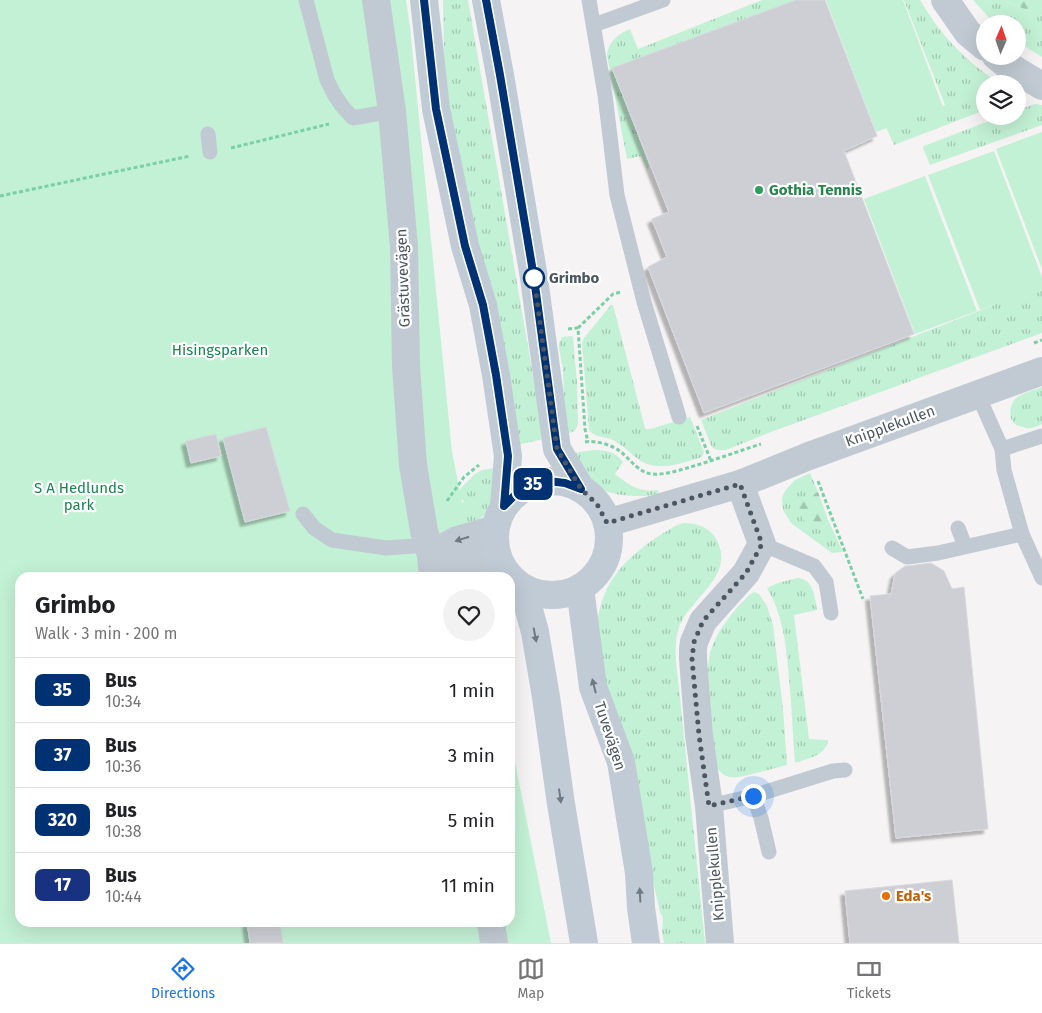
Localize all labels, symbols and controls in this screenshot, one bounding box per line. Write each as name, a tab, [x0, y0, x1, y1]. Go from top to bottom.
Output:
north arrow	[976, 15, 1026, 65]
map controls	[976, 15, 1026, 125]
button: layers	[976, 75, 1026, 125]
place label: Gothia Tennis	[769, 181, 862, 199]
marker: Gothia Tennis	[753, 184, 765, 196]
street label: Grästuvevägen	[392, 228, 414, 328]
marker: Grimbo	[523, 267, 545, 289]
place label: Grimbo	[549, 269, 600, 287]
park label: Hisingsparken	[172, 341, 268, 359]
street label: Knipplekullen	[843, 401, 937, 451]
line badge: 35	[510, 468, 556, 500]
text: 35	[523, 473, 543, 495]
park label: S A Hedlunds park	[34, 479, 124, 514]
one-way arrow	[454, 536, 469, 543]
button: heart	[443, 589, 495, 641]
text: Grimbo	[35, 591, 116, 619]
text: Walk · 3 min · 200 m	[35, 624, 177, 643]
one-way arrow	[531, 628, 539, 643]
text: Bus	[105, 669, 137, 692]
one-way arrow	[590, 678, 598, 693]
text: 35	[53, 679, 72, 701]
text: 1 min	[449, 679, 495, 702]
text: 10:34	[105, 692, 141, 711]
street label: Tuvevägen	[590, 699, 630, 773]
text: Bus	[105, 734, 137, 757]
text: 37	[54, 744, 71, 766]
text: 3 min	[448, 744, 495, 767]
text: 10:36	[105, 757, 141, 776]
your location	[741, 784, 766, 809]
one-way arrow	[556, 788, 564, 804]
text: Bus	[105, 799, 137, 822]
text: 320	[48, 809, 77, 831]
text: 5 min	[448, 809, 495, 832]
text: 10:38	[105, 822, 142, 841]
street label: Knipplekullen	[702, 826, 728, 922]
text: Bus	[105, 864, 137, 887]
text: 17	[54, 874, 71, 896]
text: 11 min	[441, 874, 495, 897]
one-way arrow	[636, 886, 644, 902]
text: 10:44	[105, 887, 142, 906]
place label: Eda's	[896, 887, 931, 905]
marker: Eda's	[880, 890, 892, 902]
tab: Directions	[151, 955, 215, 1002]
tab: Map	[517, 955, 545, 1002]
tab: Tickets	[847, 955, 891, 1002]

